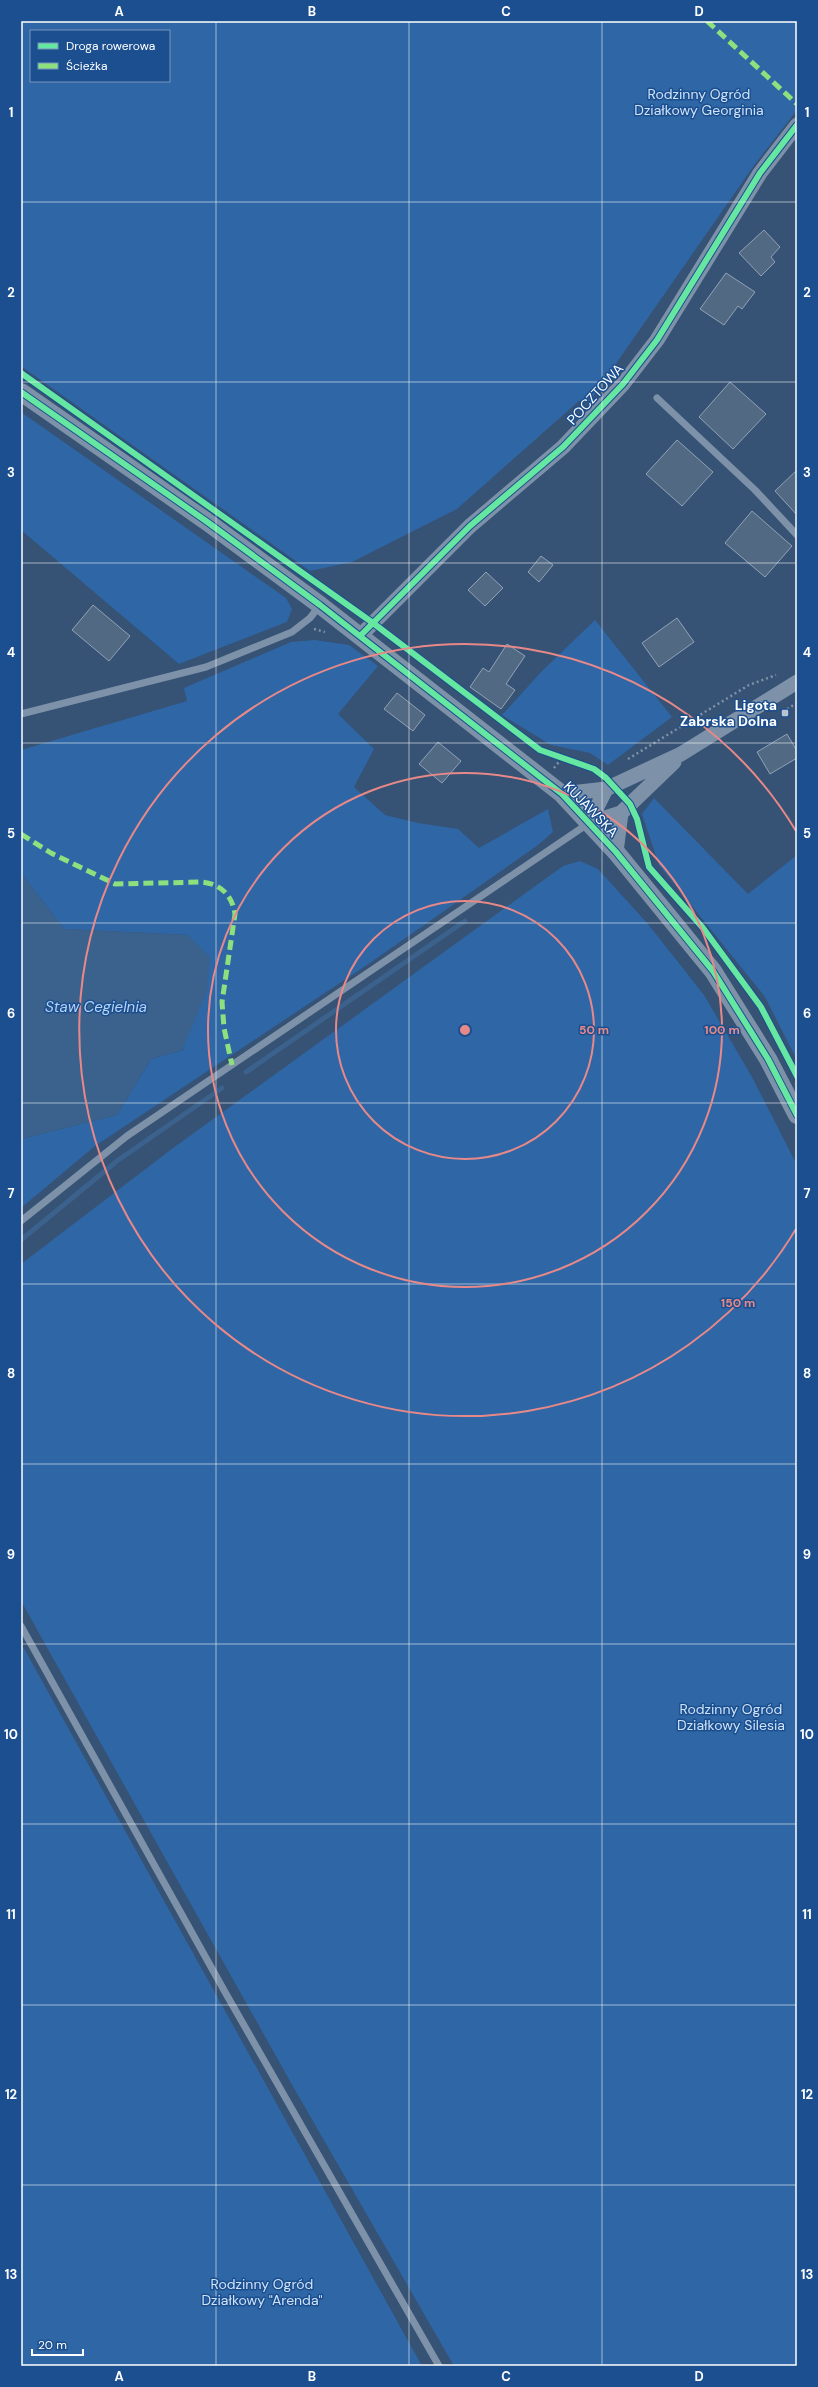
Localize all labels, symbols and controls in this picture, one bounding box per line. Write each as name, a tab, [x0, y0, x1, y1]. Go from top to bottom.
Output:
text: A	[114, 3, 124, 20]
text: B	[308, 3, 316, 20]
text: C	[501, 3, 511, 20]
text: D	[694, 3, 704, 20]
legend	[30, 30, 170, 82]
text: Droga rowerowa	[66, 38, 155, 54]
text: Ścieżka	[66, 58, 108, 74]
park label: Rodzinny Ogród Działkowy Georginia	[634, 85, 764, 119]
text: 1	[9, 104, 13, 121]
text: 1	[805, 104, 809, 121]
text: 2	[7, 284, 15, 301]
text: 2	[803, 284, 811, 301]
street label: POCZTOWA	[563, 360, 627, 428]
text: 3	[7, 464, 15, 481]
text: 3	[803, 464, 811, 481]
text: 4	[7, 644, 15, 661]
text: 4	[803, 644, 811, 661]
place label: Ligota Zabrska Dolna	[680, 696, 777, 730]
marker: Ligota Zabrska Dolna	[780, 708, 790, 718]
street label: KUJAWSKA	[560, 777, 622, 841]
text: 5	[7, 825, 15, 842]
text: 5	[803, 825, 811, 842]
water label: Staw Cegielnia	[45, 997, 147, 1017]
text: 6	[7, 1005, 15, 1022]
text: 6	[803, 1005, 811, 1022]
text: 50 m	[579, 1022, 609, 1038]
text: 100 m	[704, 1022, 740, 1038]
centre of rings	[458, 1023, 472, 1037]
text: 7	[8, 1185, 15, 1202]
text: 7	[804, 1185, 811, 1202]
text: 150 m	[721, 1295, 755, 1311]
text: 8	[7, 1365, 15, 1382]
text: 8	[803, 1365, 811, 1382]
text: 9	[7, 1546, 15, 1563]
text: 9	[803, 1546, 811, 1563]
park label: Rodzinny Ogród Działkowy Silesia	[677, 1700, 785, 1734]
text: 10	[4, 1726, 18, 1743]
text: 10	[800, 1726, 814, 1743]
text: 11	[6, 1906, 16, 1923]
text: 11	[802, 1906, 812, 1923]
text: 12	[5, 2086, 17, 2103]
text: 12	[801, 2086, 813, 2103]
text: 13	[5, 2266, 17, 2283]
text: 13	[801, 2266, 813, 2283]
park label: Rodzinny Ogród Działkowy "Arenda"	[201, 2275, 323, 2309]
scale bar	[32, 2331, 83, 2357]
text: 20 m	[38, 2337, 67, 2353]
text: A	[114, 2368, 124, 2385]
text: B	[308, 2368, 316, 2385]
text: C	[501, 2368, 511, 2385]
text: D	[694, 2368, 704, 2385]

